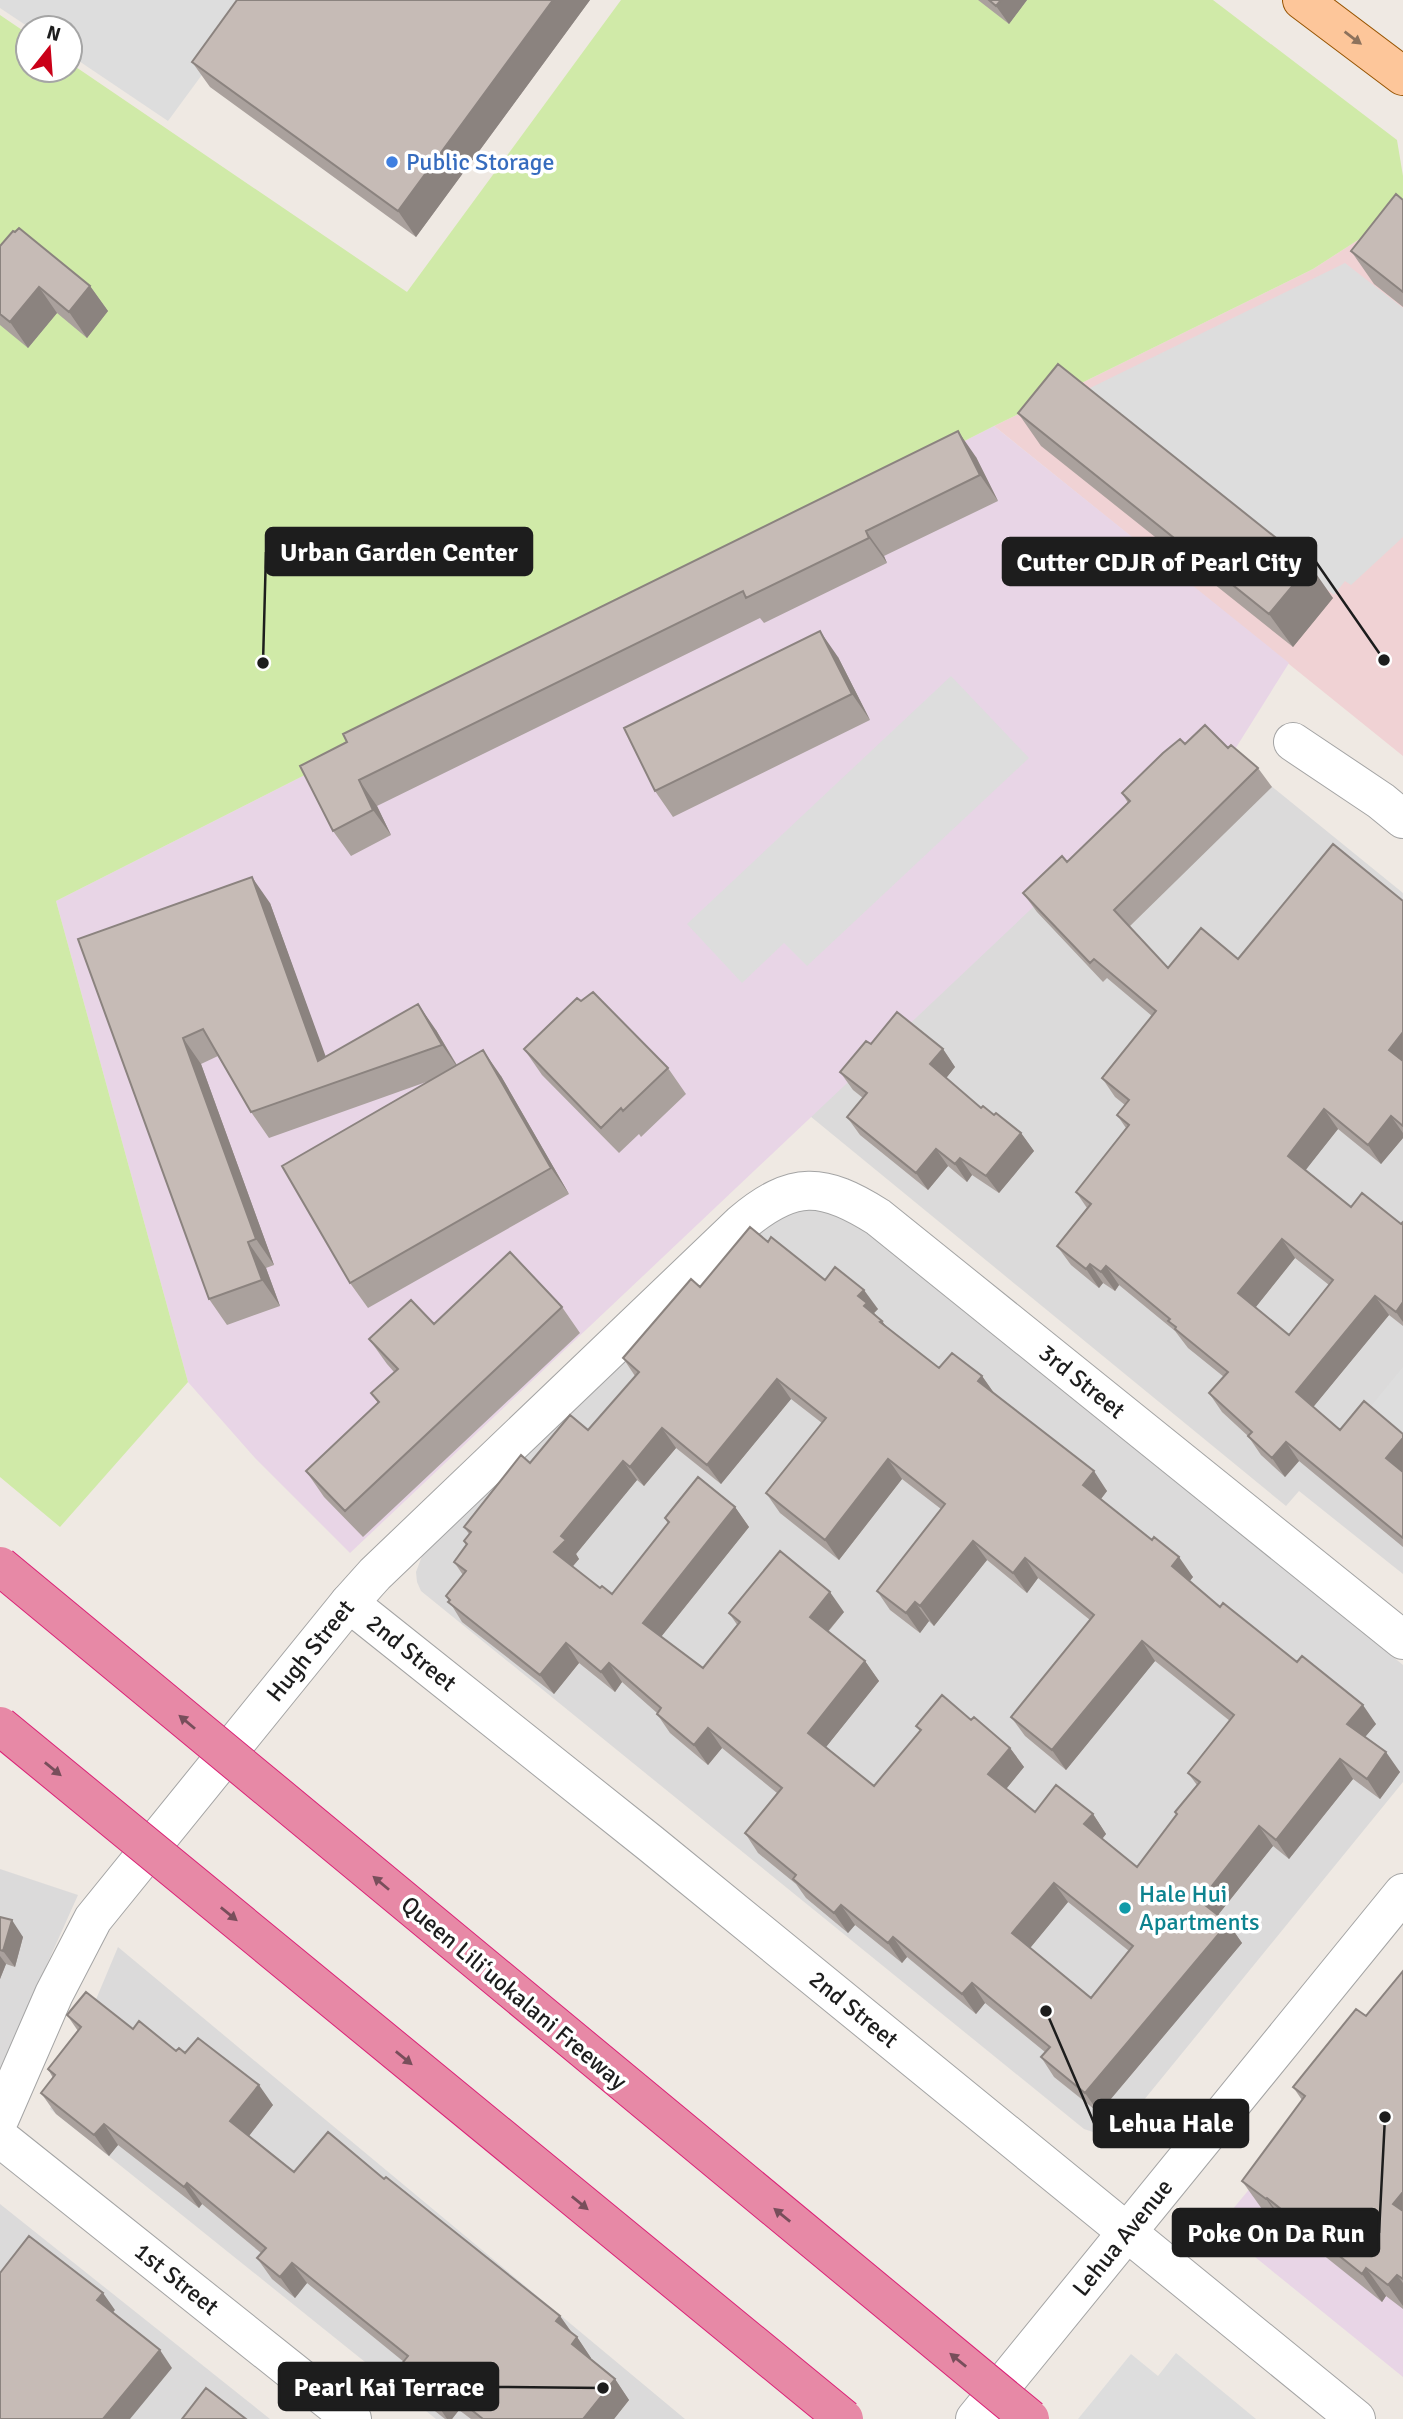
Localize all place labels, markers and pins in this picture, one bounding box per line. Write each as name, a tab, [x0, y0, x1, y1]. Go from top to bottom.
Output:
place label: Public Storage	[406, 147, 555, 177]
marker: Public Storage	[384, 154, 400, 170]
callout: Urban Garden Center	[266, 528, 532, 575]
callout: Cutter CDJR of Pearl City	[1003, 538, 1316, 585]
place label: Hale Hui Apartments	[1139, 1879, 1259, 1937]
marker: Hale Hui Apartments	[1117, 1900, 1133, 1916]
callout: Lehua Hale	[1094, 2100, 1248, 2147]
callout: Poke On Da Run	[1173, 2209, 1379, 2256]
callout: Pearl Kai Terrace	[279, 2363, 498, 2410]

